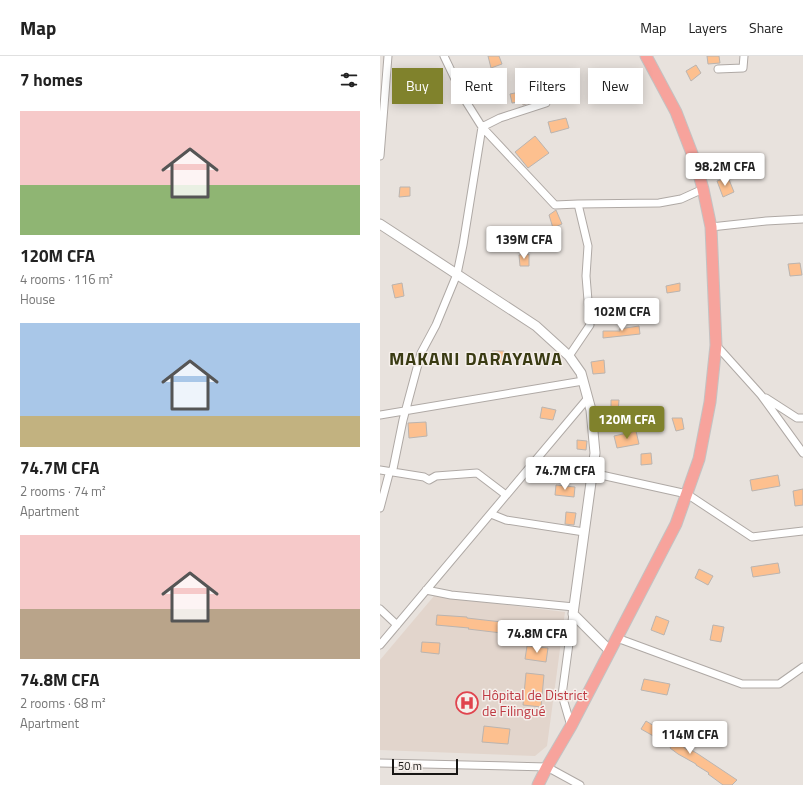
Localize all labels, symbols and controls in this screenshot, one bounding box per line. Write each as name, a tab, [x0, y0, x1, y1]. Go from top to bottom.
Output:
text: Map	[20, 13, 56, 42]
text: Map	[640, 17, 666, 38]
text: Layers	[688, 17, 727, 38]
text: Share	[749, 17, 783, 38]
text: 7 homes	[20, 67, 83, 93]
chip: Buy	[392, 68, 443, 104]
chip: Rent	[451, 68, 507, 104]
chip: Filters	[515, 68, 580, 104]
chip: New	[588, 68, 643, 104]
icon: filters	[338, 69, 360, 91]
icon: home	[154, 137, 226, 209]
pin: 98.2M CFA	[679, 153, 771, 187]
text: 98.2M CFA	[695, 156, 755, 176]
pin: 139M CFA	[483, 226, 565, 260]
text: 139M CFA	[495, 229, 553, 249]
text: 120M CFA	[20, 243, 95, 269]
text: 4 rooms · 116 m²	[20, 269, 113, 289]
text: House	[20, 289, 55, 309]
pin: 102M CFA	[581, 298, 663, 332]
text: 102M CFA	[593, 301, 651, 321]
district label: MAKANI DARAYAWA	[389, 345, 563, 372]
icon: home	[154, 349, 226, 421]
pin: 120M CFA	[586, 406, 668, 440]
text: 120M CFA	[598, 409, 656, 429]
text: 74.7M CFA	[20, 455, 99, 481]
pin: 74.7M CFA	[519, 457, 611, 491]
text: 74.7M CFA	[535, 460, 595, 480]
text: 2 rooms · 74 m²	[20, 481, 106, 501]
text: Apartment	[20, 501, 79, 521]
icon: home	[154, 561, 226, 633]
pin: 74.8M CFA	[491, 620, 583, 654]
text: 74.8M CFA	[507, 623, 567, 643]
text: 74.8M CFA	[20, 667, 99, 693]
place label: Hôpital de District de Filingué	[482, 684, 588, 721]
hospital icon: Hôpital de District de Filingué	[454, 690, 480, 716]
text: 2 rooms · 68 m²	[20, 693, 106, 713]
text: Apartment	[20, 713, 79, 733]
pin: 114M CFA	[649, 721, 731, 755]
text: 114M CFA	[661, 724, 719, 744]
scale bar	[392, 757, 458, 776]
text: 50 m	[398, 758, 422, 774]

